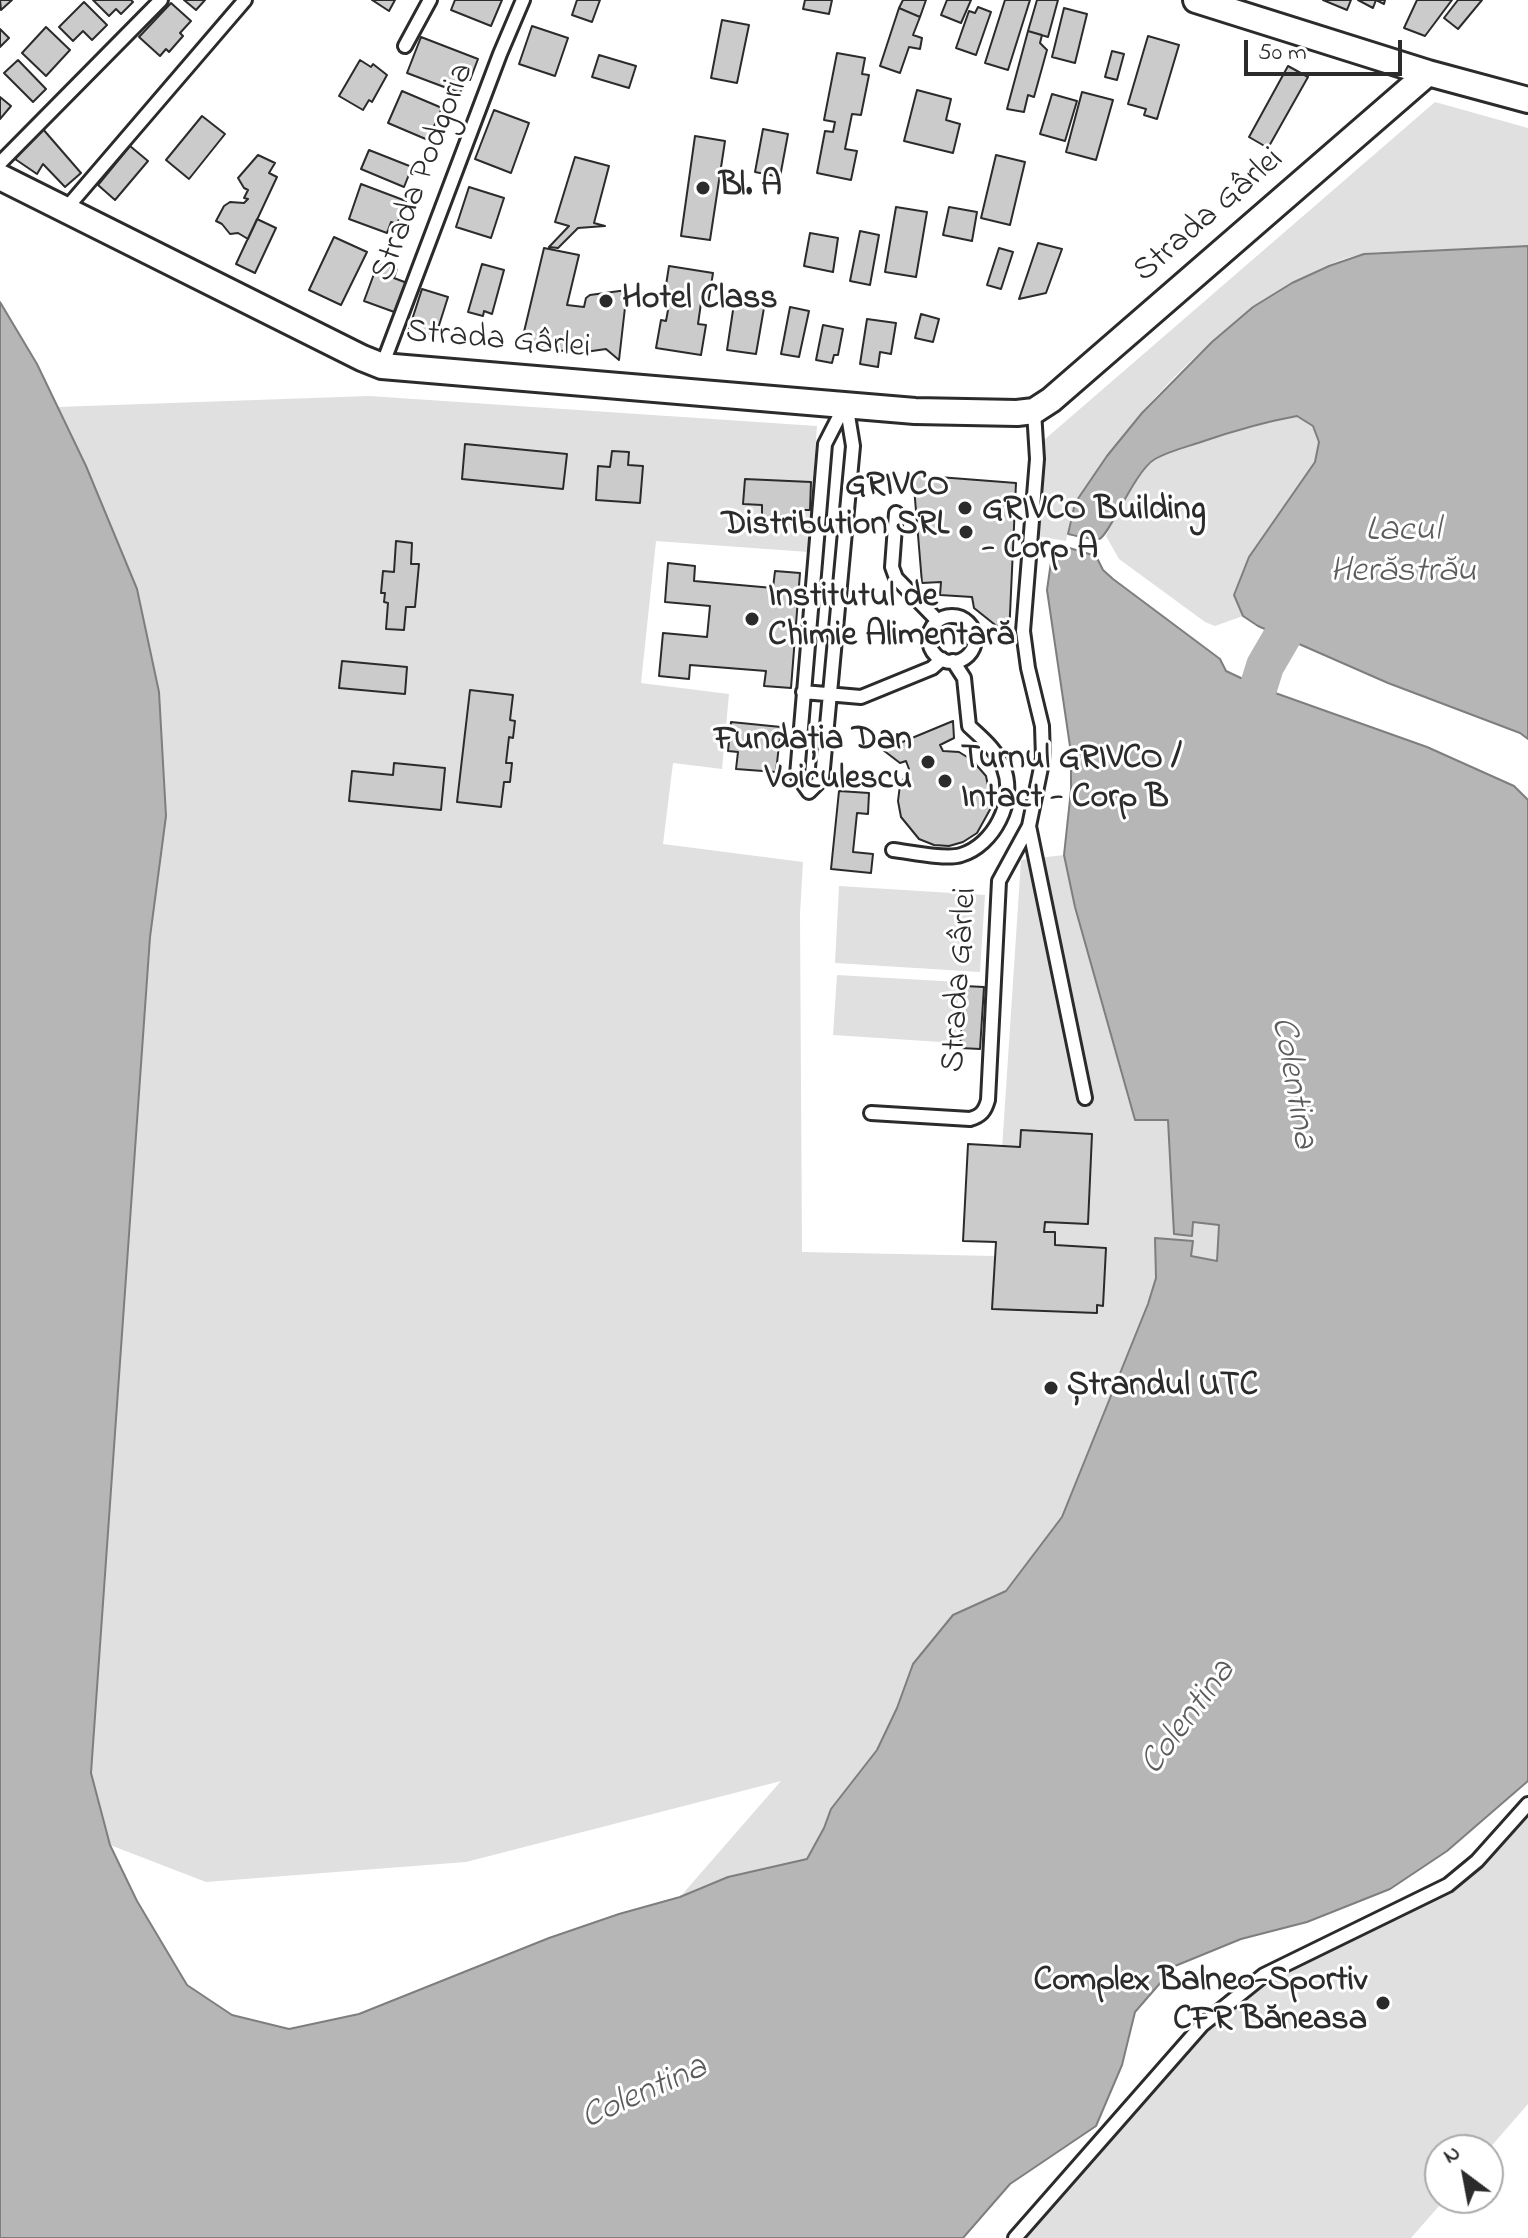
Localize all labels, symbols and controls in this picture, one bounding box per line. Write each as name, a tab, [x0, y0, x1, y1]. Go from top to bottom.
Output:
scale bar	[1248, 24, 1406, 74]
text: 50 m	[1258, 36, 1307, 71]
street label: Strada Podgoria	[365, 58, 485, 288]
street label: Strada Gârlei	[1127, 141, 1293, 293]
place label: Bl. A	[719, 168, 782, 208]
marker: Bl. A	[694, 179, 712, 197]
place label: Hotel Class	[622, 281, 778, 321]
marker: Hotel Class	[597, 292, 615, 310]
street label: Strada Gârlei	[404, 314, 592, 370]
place label: GRIVCO Distribution SRL	[722, 468, 949, 548]
place label: GRIVCO Building - Corp A	[982, 492, 1206, 572]
marker: GRIVCO Distribution SRL	[956, 499, 974, 517]
water label: Lacul Herăstrău	[1330, 511, 1476, 596]
marker: GRIVCO Building - Corp A	[957, 523, 975, 541]
place label: Institutul de Chimie Alimentară	[768, 579, 1014, 658]
marker: Institutul de Chimie Alimentară	[743, 610, 761, 628]
place label: Fundația Dan Voiculescu	[714, 722, 912, 802]
place label: Turnul GRIVCO / Intact - Corp B	[961, 741, 1182, 820]
marker: Fundația Dan Voiculescu	[919, 753, 937, 771]
marker: Turnul GRIVCO / Intact - Corp B	[936, 772, 954, 790]
street label: Strada Gârlei	[935, 886, 989, 1074]
water label: Colentina	[1258, 1014, 1324, 1152]
place label: Ștrandul UTC	[1067, 1368, 1258, 1408]
marker: Ștrandul UTC	[1042, 1379, 1060, 1397]
water label: Colentina	[1133, 1653, 1247, 1785]
place label: Complex Balneo-Sportiv CFR Băneasa	[1034, 1963, 1367, 2042]
marker: Complex Balneo-Sportiv CFR Băneasa	[1374, 1994, 1392, 2012]
water label: Colentina	[575, 2048, 715, 2142]
north arrow	[1424, 2134, 1504, 2214]
text: N	[1438, 2138, 1467, 2173]

